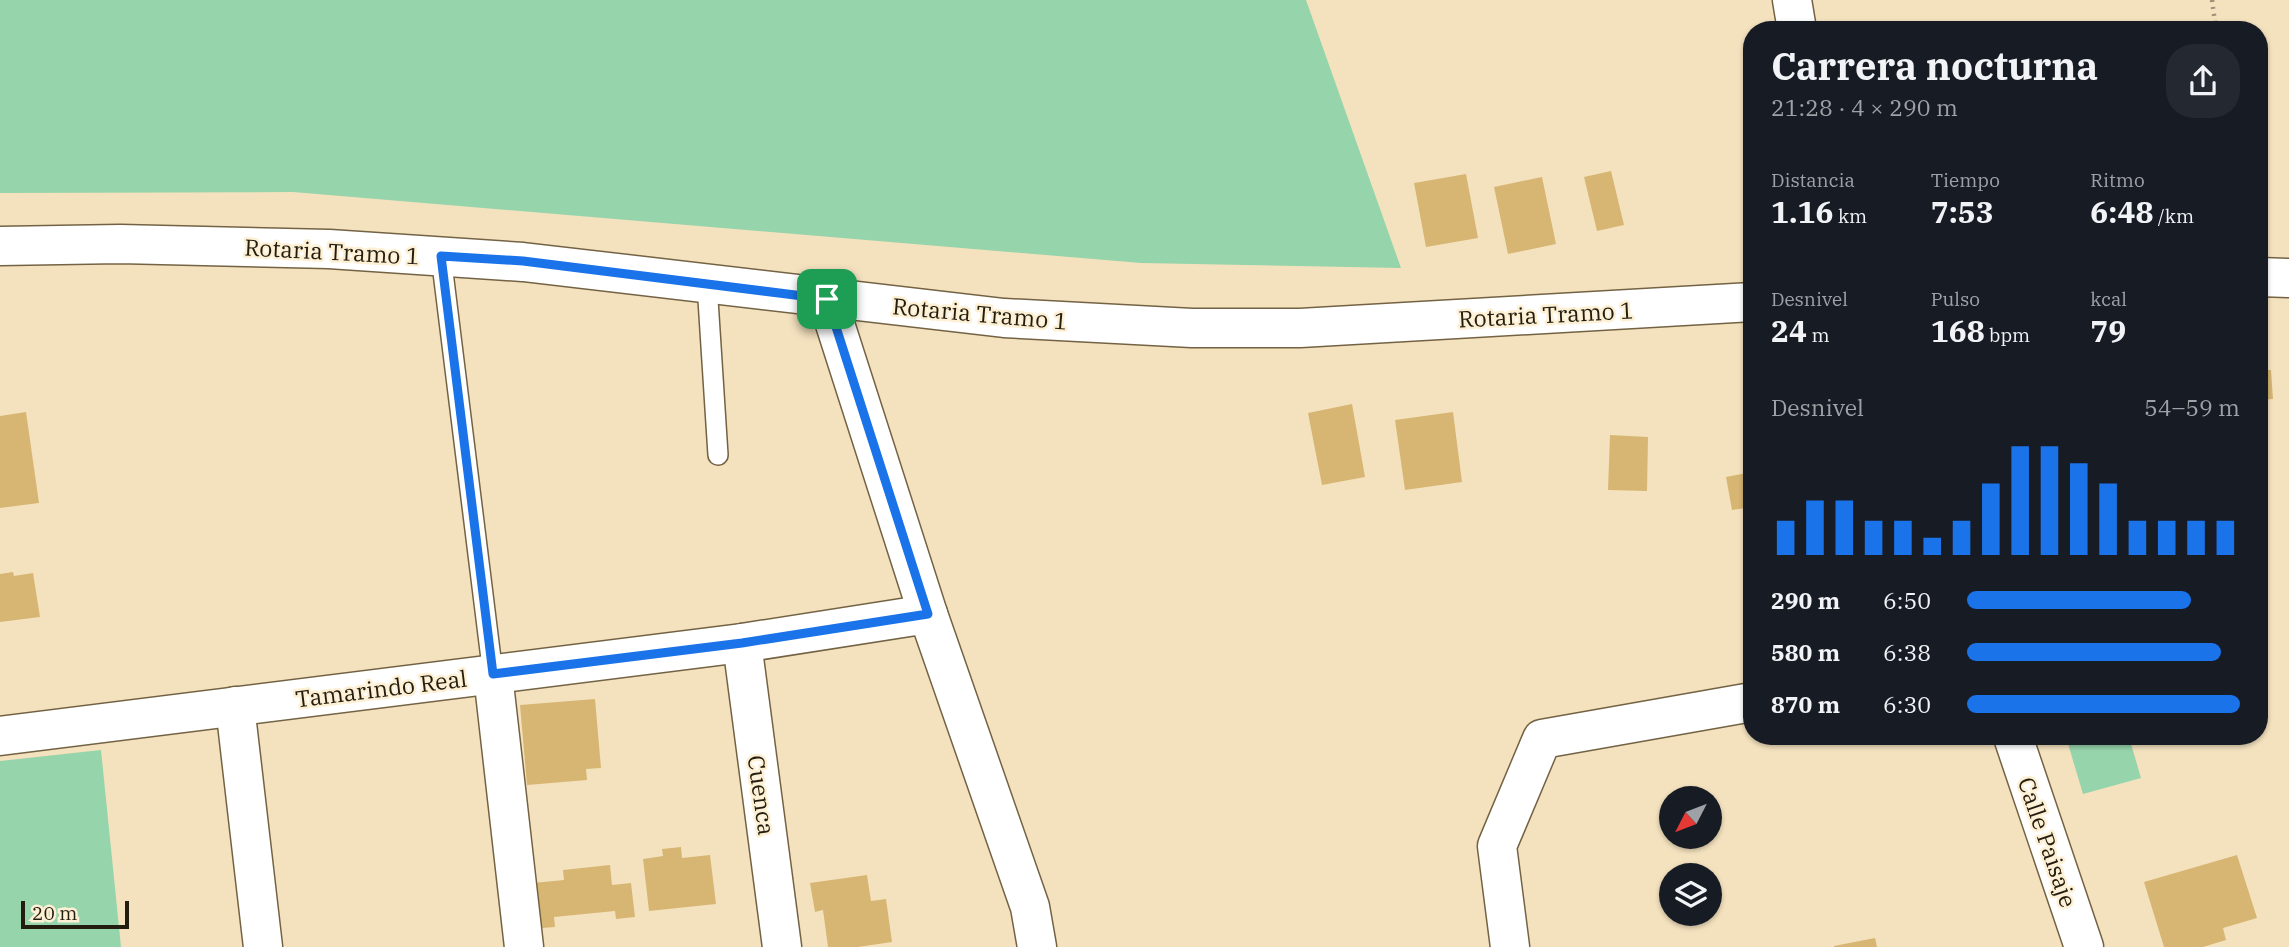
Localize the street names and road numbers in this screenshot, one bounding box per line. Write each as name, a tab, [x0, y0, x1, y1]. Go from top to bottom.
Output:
street label: Rotaria Tramo 1	[244, 231, 420, 271]
street label: Rotaria Tramo 1	[891, 290, 1069, 336]
street label: Rotaria Tramo 1	[1458, 294, 1634, 334]
street label: Tamarindo Real	[293, 663, 469, 713]
street label: Cuenca	[742, 753, 782, 837]
street label: Calle Paisaje	[2012, 773, 2084, 911]

